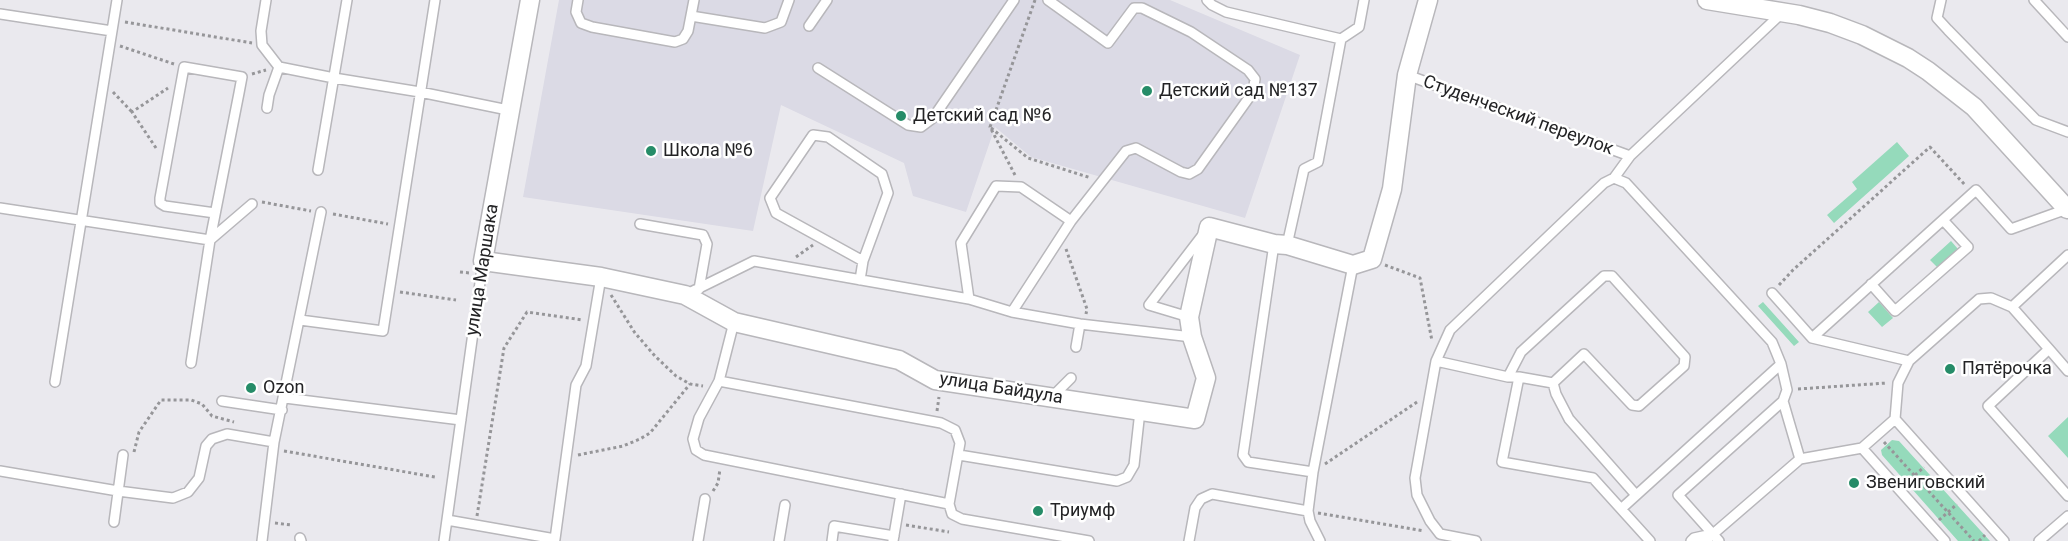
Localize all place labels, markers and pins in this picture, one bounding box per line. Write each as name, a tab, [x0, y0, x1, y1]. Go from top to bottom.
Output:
place label: Детский сад №137	[1159, 80, 1318, 102]
marker: Детский сад №137	[1140, 84, 1154, 98]
place label: Детский сад №6	[913, 105, 1051, 127]
marker: Детский сад №6	[894, 109, 908, 123]
place label: Школа №6	[663, 140, 753, 162]
marker: Школа №6	[644, 144, 658, 158]
place label: Пятёрочка	[1962, 358, 2052, 380]
marker: Пятёрочка	[1943, 362, 1957, 376]
place label: Ozon	[263, 377, 304, 399]
marker: Ozon	[244, 381, 258, 395]
place label: Звениговский	[1866, 472, 1985, 494]
marker: Звениговский	[1847, 476, 1861, 490]
place label: Триумф	[1050, 500, 1115, 522]
marker: Триумф	[1031, 504, 1045, 518]

